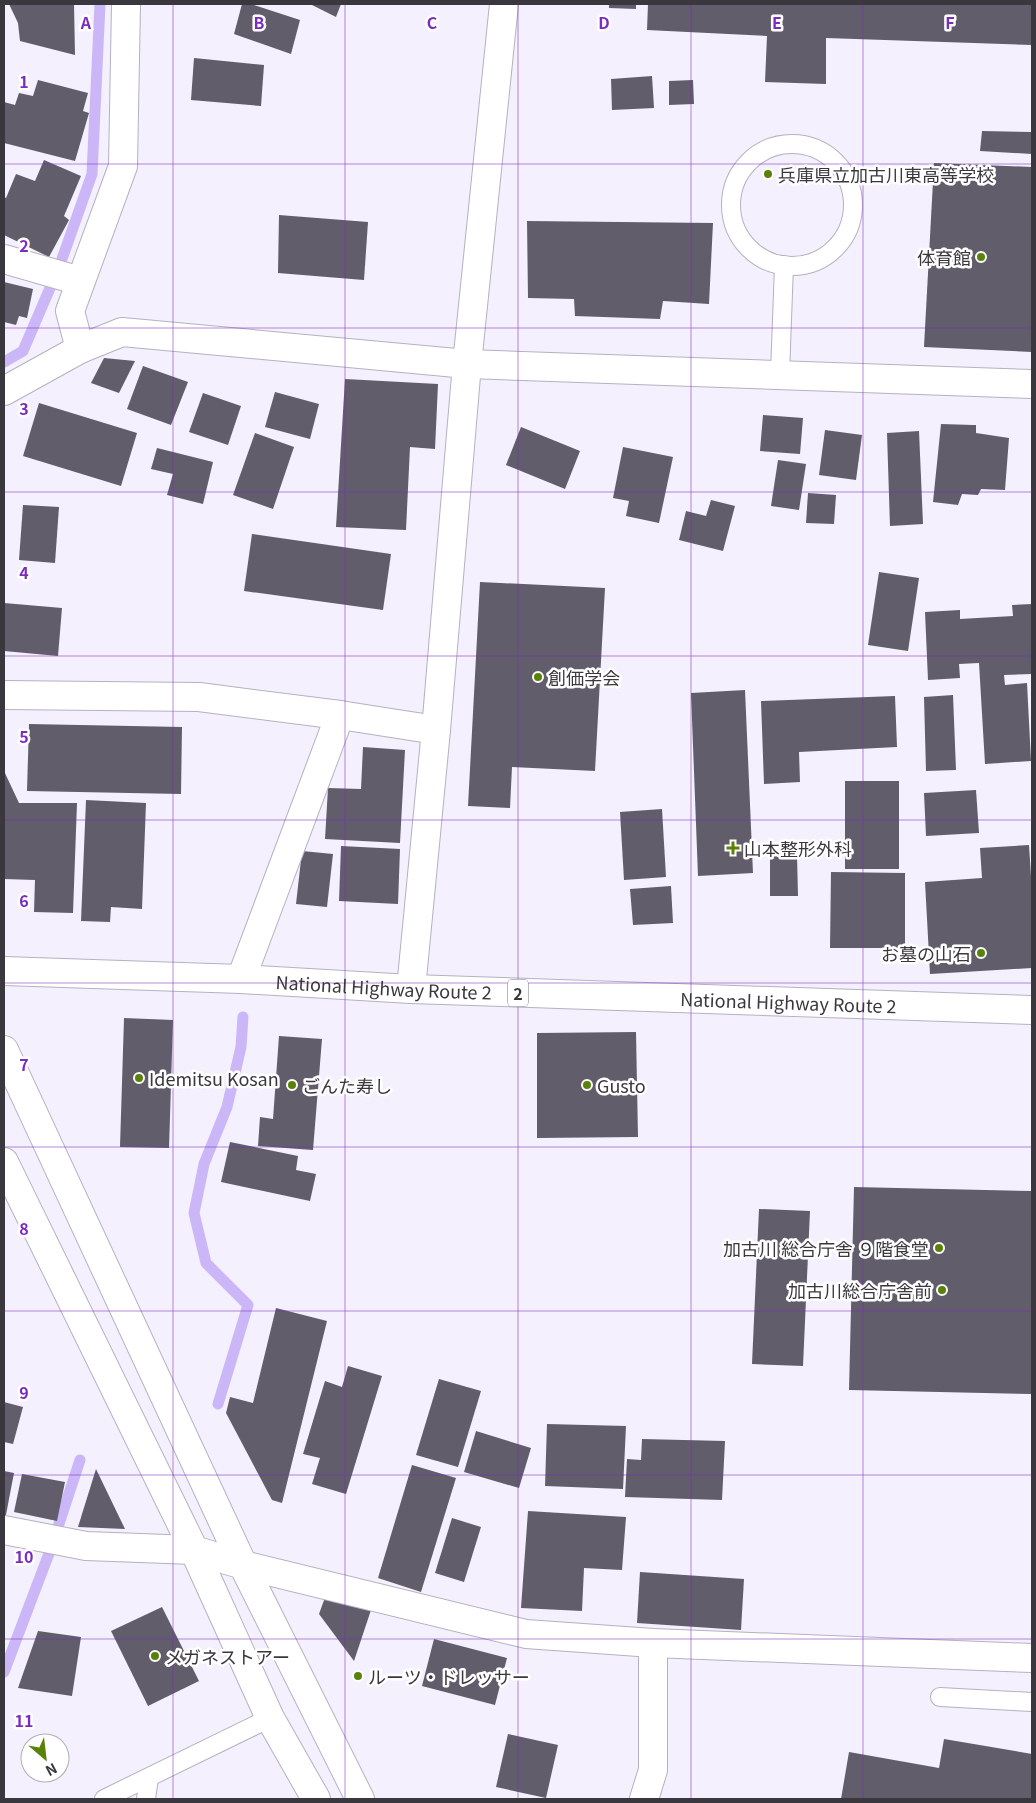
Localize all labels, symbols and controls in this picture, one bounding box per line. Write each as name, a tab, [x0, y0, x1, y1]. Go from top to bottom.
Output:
text: A	[80, 10, 92, 34]
text: B	[254, 10, 265, 34]
text: C	[427, 10, 438, 34]
text: D	[598, 10, 610, 34]
text: E	[772, 10, 782, 34]
text: F	[945, 10, 955, 34]
text: 1	[19, 69, 29, 93]
place label: 兵庫県立加古川東高等学校	[778, 161, 994, 187]
marker: 兵庫県立加古川東高等学校	[762, 168, 774, 180]
text: 2	[19, 233, 29, 257]
place label: 体育館	[917, 244, 971, 270]
marker: 体育館	[975, 251, 987, 263]
text: 3	[19, 396, 29, 420]
text: 4	[19, 560, 29, 584]
place label: 創価学会	[548, 664, 620, 690]
marker: 創価学会	[532, 671, 544, 683]
text: 5	[19, 724, 29, 748]
place label: 山本整形外科	[744, 835, 852, 861]
marker: 山本整形外科	[726, 841, 740, 855]
text: 6	[19, 888, 29, 912]
place label: お墓の山石	[881, 940, 971, 966]
marker: お墓の山石	[975, 947, 987, 959]
street label: National Highway Route 2	[275, 968, 492, 1005]
road number: 2	[508, 980, 528, 1006]
street label: National Highway Route 2	[680, 985, 897, 1018]
text: 7	[19, 1052, 29, 1076]
place label: Idemitsu Kosan	[149, 1065, 279, 1091]
marker: Idemitsu Kosan	[133, 1072, 145, 1084]
place label: ごんた寿し	[302, 1072, 392, 1098]
place label: Gusto	[597, 1072, 646, 1098]
marker: ごんた寿し	[286, 1079, 298, 1091]
marker: Gusto	[581, 1079, 593, 1091]
text: 8	[19, 1216, 29, 1240]
place label: 加古川 総合庁舎 ９階食堂	[723, 1235, 929, 1261]
marker: 加古川 総合庁舎 ９階食堂	[933, 1242, 945, 1254]
place label: 加古川総合庁舎前	[788, 1277, 932, 1303]
marker: 加古川総合庁舎前	[936, 1284, 948, 1296]
text: 9	[19, 1380, 29, 1404]
text: 10	[15, 1544, 33, 1568]
place label: メガネストアー	[165, 1643, 290, 1669]
marker: メガネストアー	[149, 1650, 161, 1662]
place label: ルーツ・ドレッサー	[368, 1663, 530, 1689]
marker: ルーツ・ドレッサー	[352, 1670, 364, 1682]
text: 11	[15, 1708, 33, 1732]
north arrow	[20, 1733, 70, 1783]
text: N	[42, 1759, 61, 1782]

